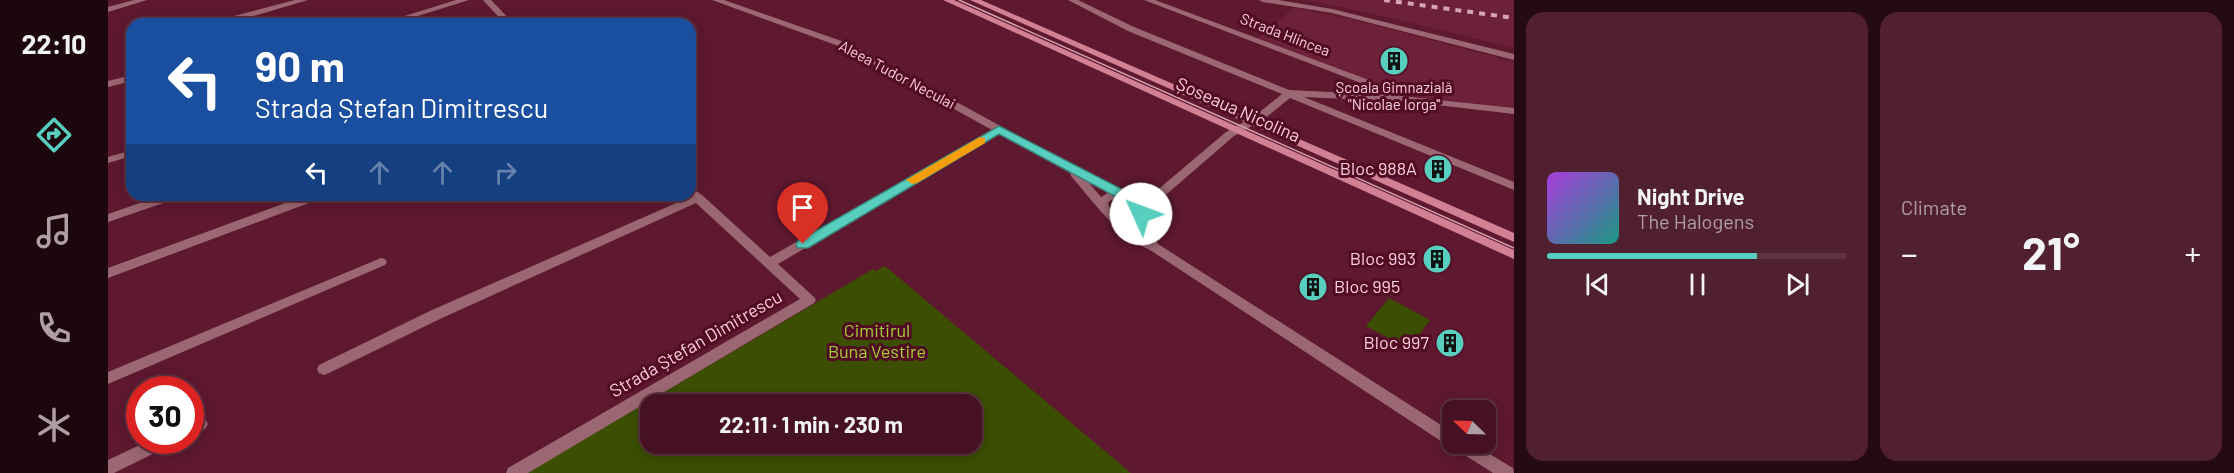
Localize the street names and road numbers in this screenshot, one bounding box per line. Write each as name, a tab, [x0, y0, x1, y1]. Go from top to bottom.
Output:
street label: Strada Hlincea	[1238, 9, 1333, 59]
street label: Aleea Tudor Neculai	[836, 36, 959, 112]
street label: Șoseaua Nicolina	[1173, 72, 1304, 146]
street label: Strada Ștefan Dimitrescu	[605, 285, 786, 402]

